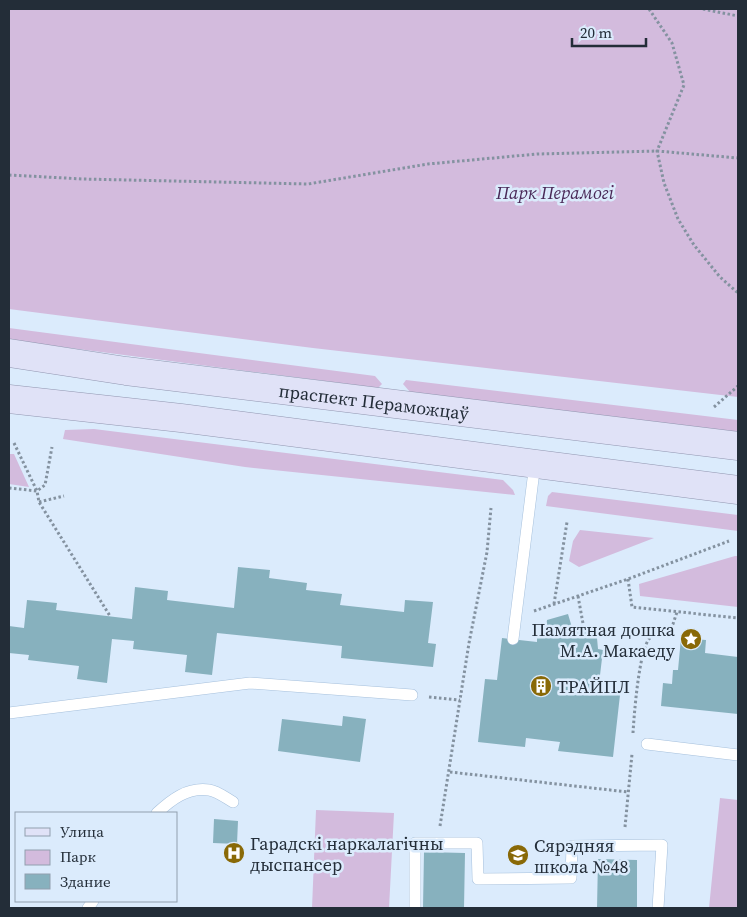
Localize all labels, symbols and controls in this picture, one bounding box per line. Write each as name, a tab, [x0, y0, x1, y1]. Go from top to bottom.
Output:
scale bar	[572, 15, 646, 47]
text: 20 m	[580, 22, 612, 43]
park label: Парк Перамогі	[495, 180, 615, 205]
street label: праспект Пераможцаў	[277, 377, 471, 426]
place label: Памятная дошка М.А. Макаеду	[531, 617, 676, 663]
place icon: Памятная дошка М.А. Макаеду	[679, 627, 703, 651]
building icon: ТРАЙПЛ	[529, 674, 553, 698]
place label: ТРАЙПЛ	[557, 674, 630, 699]
legend	[15, 812, 178, 902]
text: Улица	[60, 821, 104, 842]
place label: Гарадскі наркалагічны дыспансер	[250, 831, 443, 877]
place label: Сярэдняя школа №48	[534, 833, 628, 879]
hospital icon: Гарадскі наркалагічны дыспансер	[222, 841, 246, 865]
school or university icon: Сярэдняя школа №48	[506, 843, 530, 867]
text: Парк	[60, 846, 96, 867]
text: Здание	[60, 871, 111, 892]

